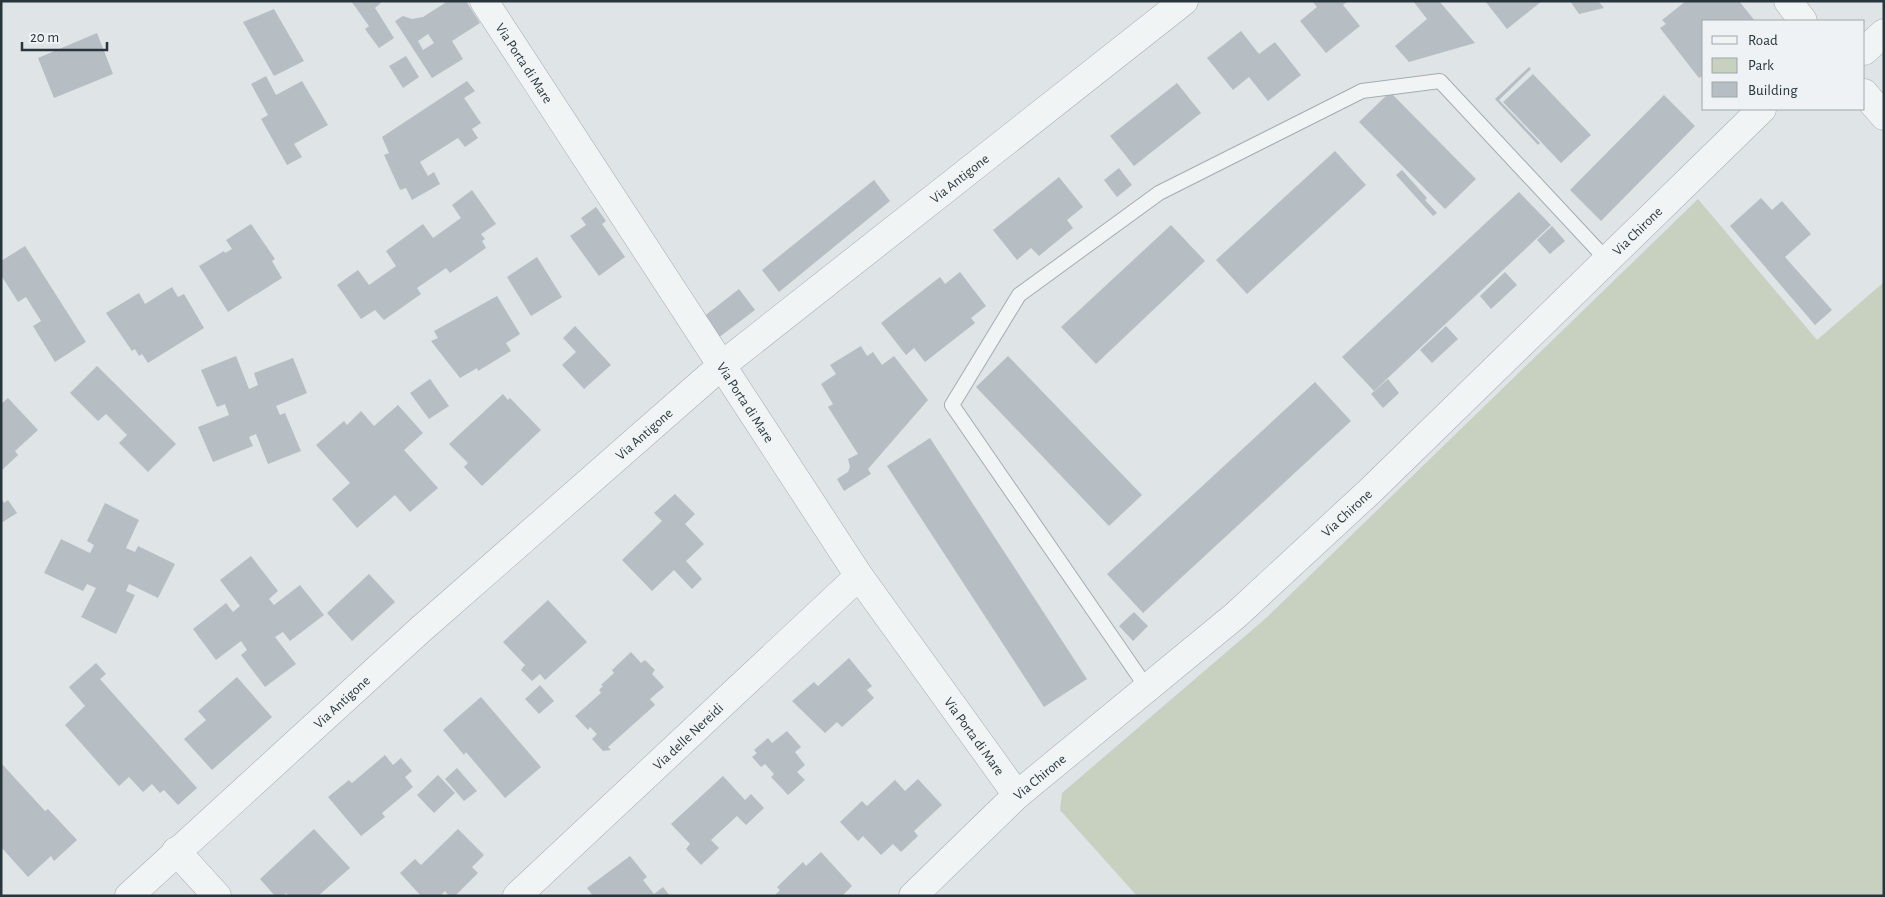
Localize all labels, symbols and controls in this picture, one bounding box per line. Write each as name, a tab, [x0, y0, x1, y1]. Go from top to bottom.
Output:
scale bar	[22, 20, 108, 52]
legend	[1702, 20, 1865, 110]
street label: Via Porta di Mare	[492, 21, 555, 106]
text: 20 m	[30, 30, 59, 45]
text: Road	[1748, 33, 1778, 48]
text: Park	[1748, 58, 1774, 73]
text: Building	[1748, 83, 1798, 98]
street label: Via Antigone	[928, 152, 992, 206]
street label: Via Chirone	[1610, 204, 1665, 258]
street label: Via Porta di Mare	[714, 360, 776, 445]
street label: Via Antigone	[613, 406, 676, 463]
street label: Via Chirone	[1319, 487, 1375, 540]
street label: Via Antigone	[312, 674, 373, 731]
street label: Via Porta di Mare	[941, 695, 1006, 778]
street label: Via delle Nereidi	[651, 701, 726, 773]
street label: Via Chirone	[1011, 752, 1069, 803]

